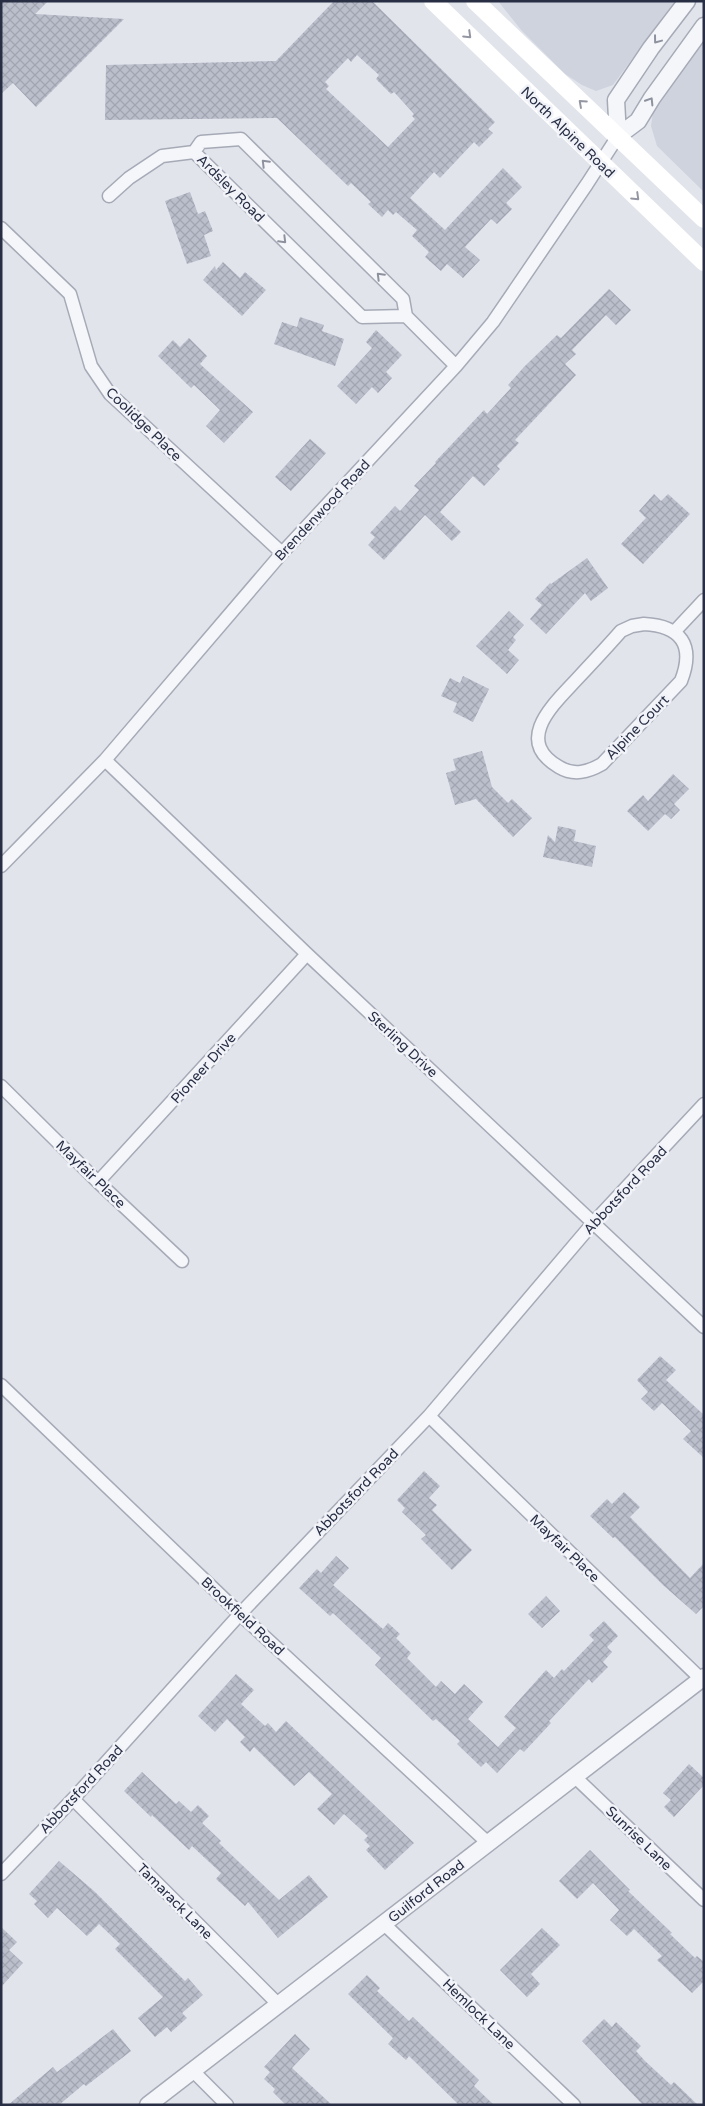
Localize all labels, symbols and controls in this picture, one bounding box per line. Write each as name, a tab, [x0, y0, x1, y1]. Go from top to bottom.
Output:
one-way arrow	[462, 29, 471, 38]
one-way arrow	[655, 34, 663, 43]
street label: North Alpine Road	[517, 83, 618, 181]
one-way arrow	[644, 97, 654, 106]
one-way arrow	[579, 100, 588, 109]
street label: Ardsley Road	[193, 151, 268, 226]
one-way arrow	[261, 159, 270, 168]
one-way arrow	[630, 191, 639, 200]
one-way arrow	[278, 234, 287, 243]
one-way arrow	[377, 273, 386, 282]
street label: Coolidge Place	[102, 384, 185, 465]
street label: Brendenwood Road	[271, 456, 374, 564]
street label: Alpine Court	[602, 691, 673, 763]
street label: Sterling Drive	[364, 1008, 441, 1081]
street label: Pioneer Drive	[167, 1029, 240, 1107]
street label: Mayfair Place	[52, 1137, 129, 1212]
street label: Abbotsford Road	[580, 1143, 671, 1238]
street label: Abbotsford Road	[310, 1445, 402, 1540]
street label: Mayfair Place	[526, 1511, 603, 1586]
street label: Brookfield Road	[198, 1574, 288, 1659]
street label: Abbotsford Road	[36, 1742, 127, 1837]
street label: Sunrise Lane	[602, 1803, 675, 1874]
street label: Guilford Road	[385, 1856, 468, 1927]
street label: Tamarack Lane	[133, 1860, 216, 1943]
street label: Hemlock Lane	[439, 1976, 519, 2053]

